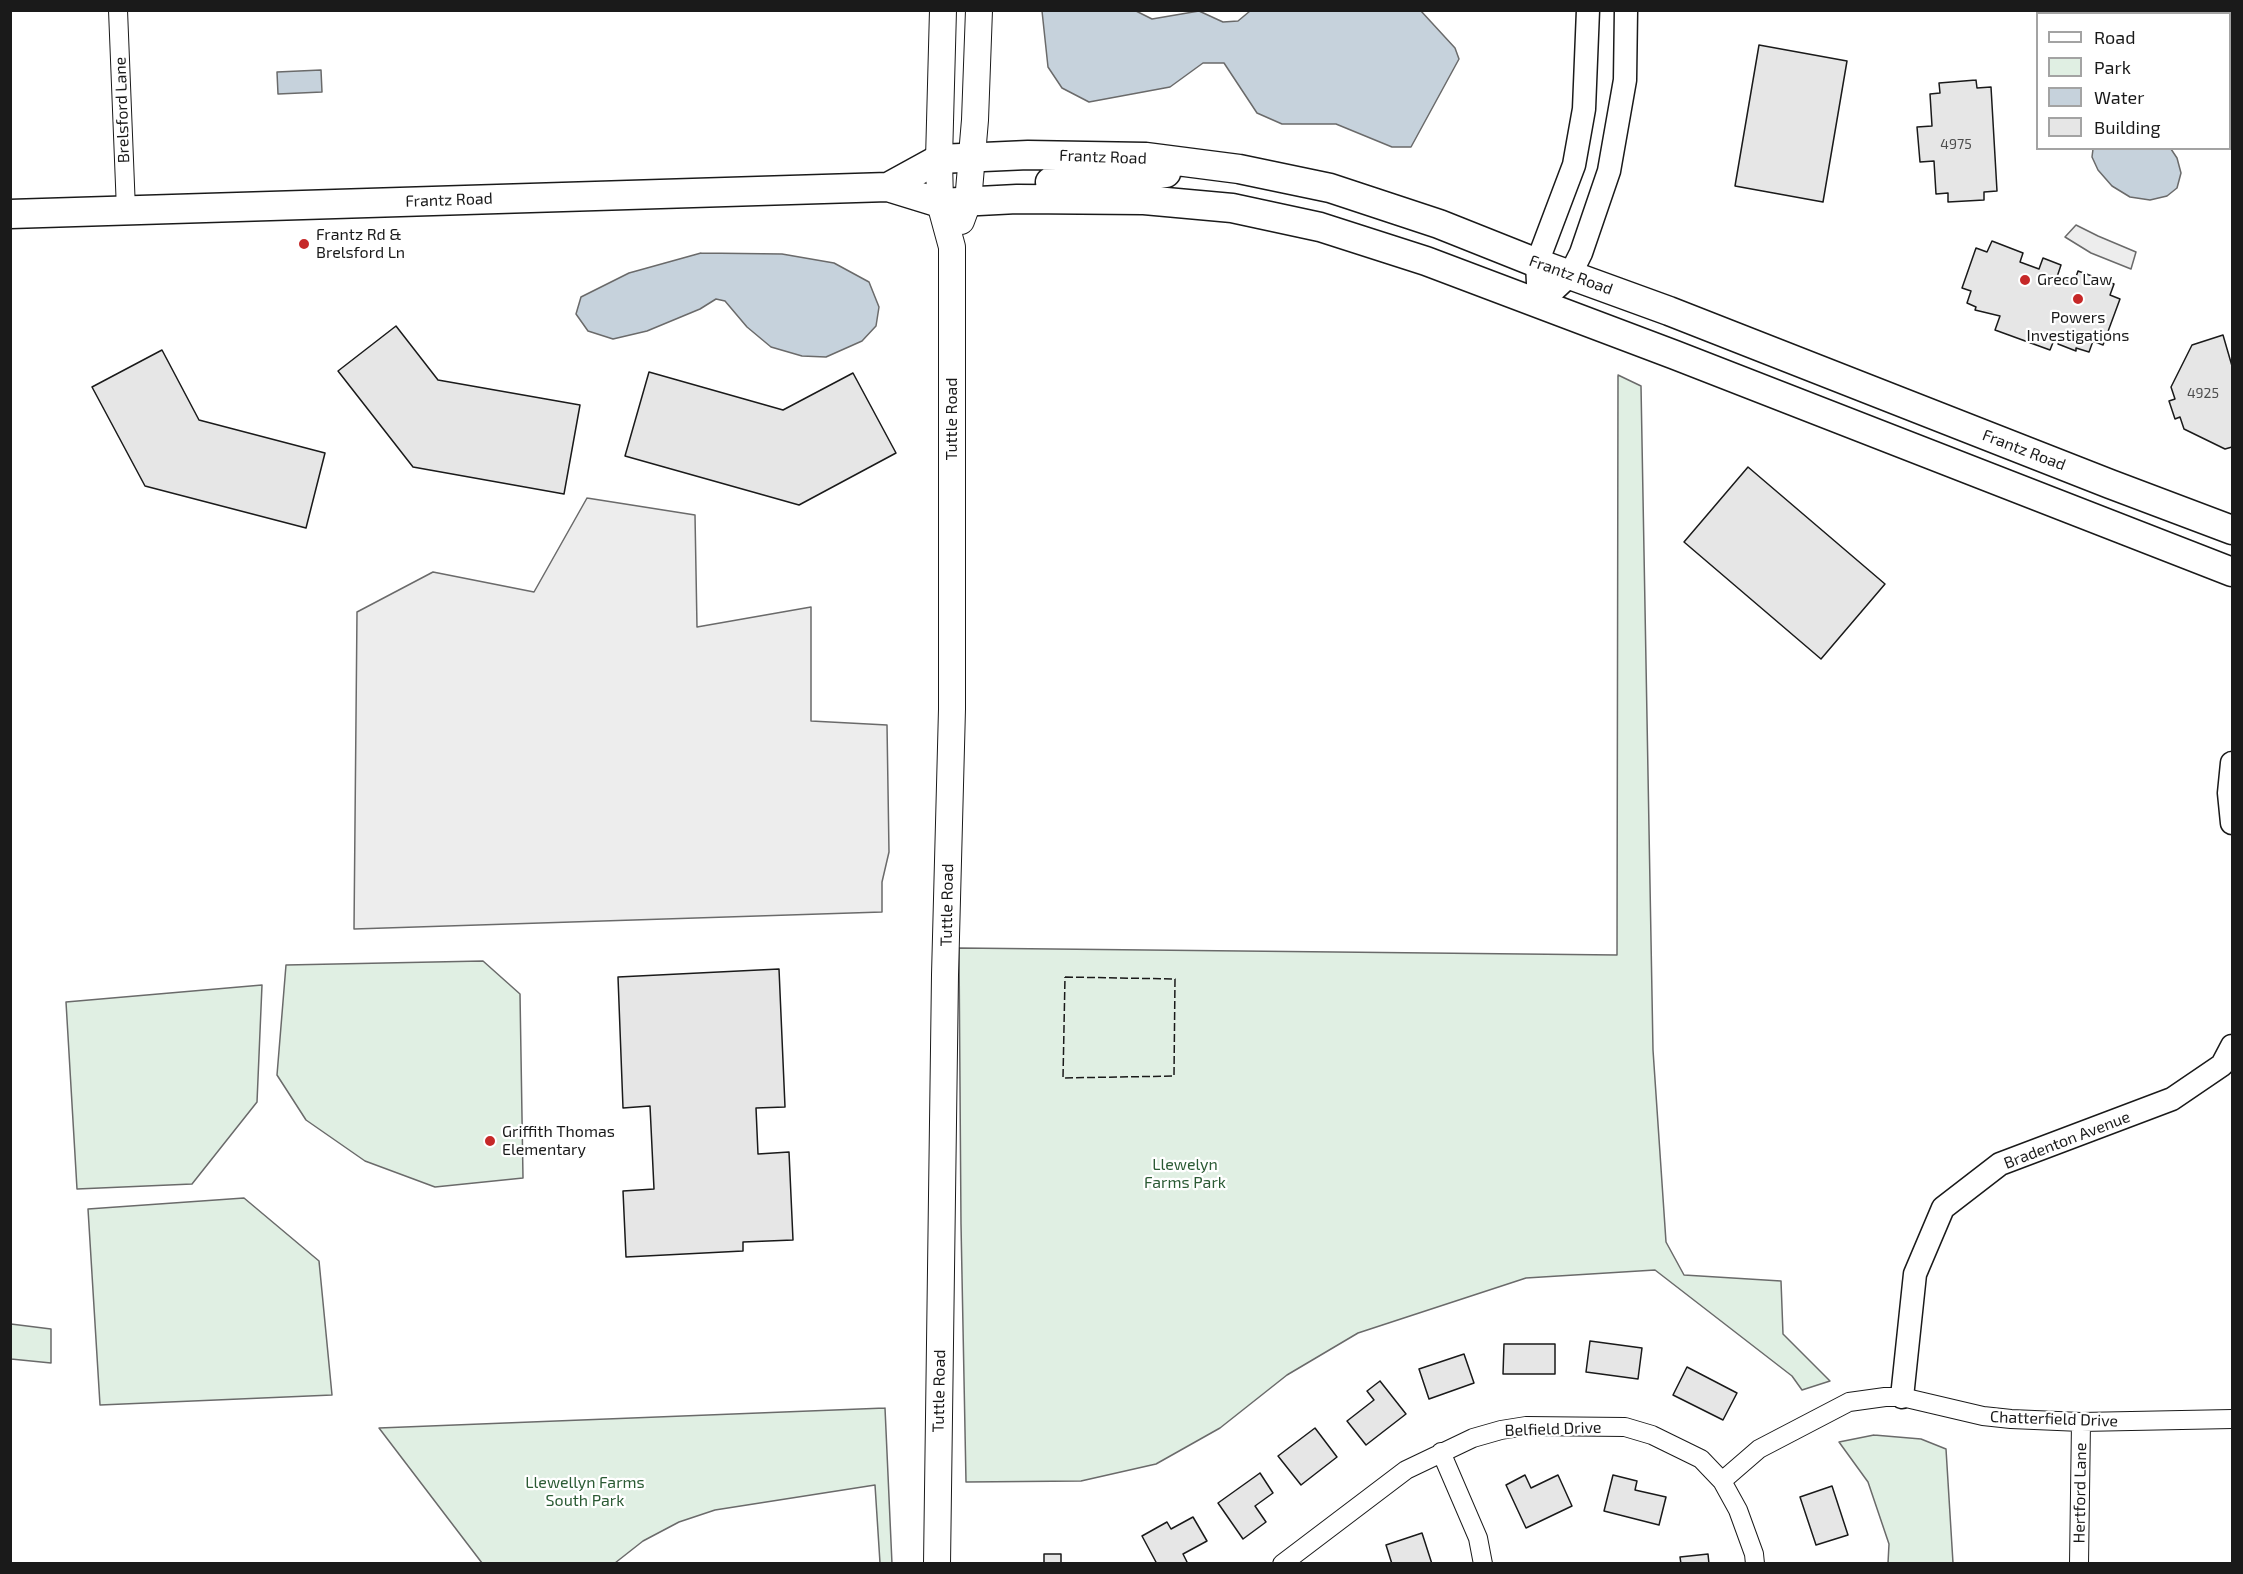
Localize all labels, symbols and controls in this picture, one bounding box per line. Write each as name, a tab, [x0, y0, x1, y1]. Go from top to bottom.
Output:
legend	[2036, 12, 2231, 150]
text: Road	[2094, 26, 2135, 48]
street label: Brelsford Lane	[111, 56, 133, 164]
text: Park	[2094, 56, 2131, 78]
text: Water	[2094, 86, 2144, 108]
text: Building	[2094, 116, 2161, 138]
house number: 4975	[1940, 136, 1972, 152]
street label: Frantz Road	[1059, 146, 1147, 168]
street label: Frantz Road	[405, 189, 493, 211]
place label: Frantz Rd & Brelsford Ln	[316, 225, 405, 263]
marker: Frantz Rd & Brelsford Ln	[297, 237, 311, 251]
street label: Frantz Road	[1527, 251, 1615, 299]
place label: Greco Law	[2037, 270, 2112, 290]
marker: Greco Law	[2018, 273, 2032, 287]
marker: Powers Investigations	[2071, 292, 2085, 306]
place label: Powers Investigations	[2027, 308, 2129, 346]
street label: Tuttle Road	[942, 378, 962, 460]
house number: 4925	[2187, 385, 2219, 401]
street label: Frantz Road	[1980, 425, 2068, 475]
street label: Tuttle Road	[937, 863, 957, 947]
street label: Bradenton Avenue	[2001, 1107, 2133, 1173]
place label: Griffith Thomas Elementary	[502, 1122, 615, 1160]
marker: Griffith Thomas Elementary	[483, 1134, 497, 1148]
park label: Llewelyn Farms Park	[1144, 1155, 1226, 1193]
street label: Tuttle Road	[929, 1349, 949, 1433]
street label: Chatterfield Drive	[1990, 1407, 2118, 1431]
street label: Belfield Drive	[1504, 1418, 1602, 1440]
street label: Hertford Lane	[2070, 1442, 2090, 1544]
park label: Llewellyn Farms South Park	[525, 1473, 645, 1511]

